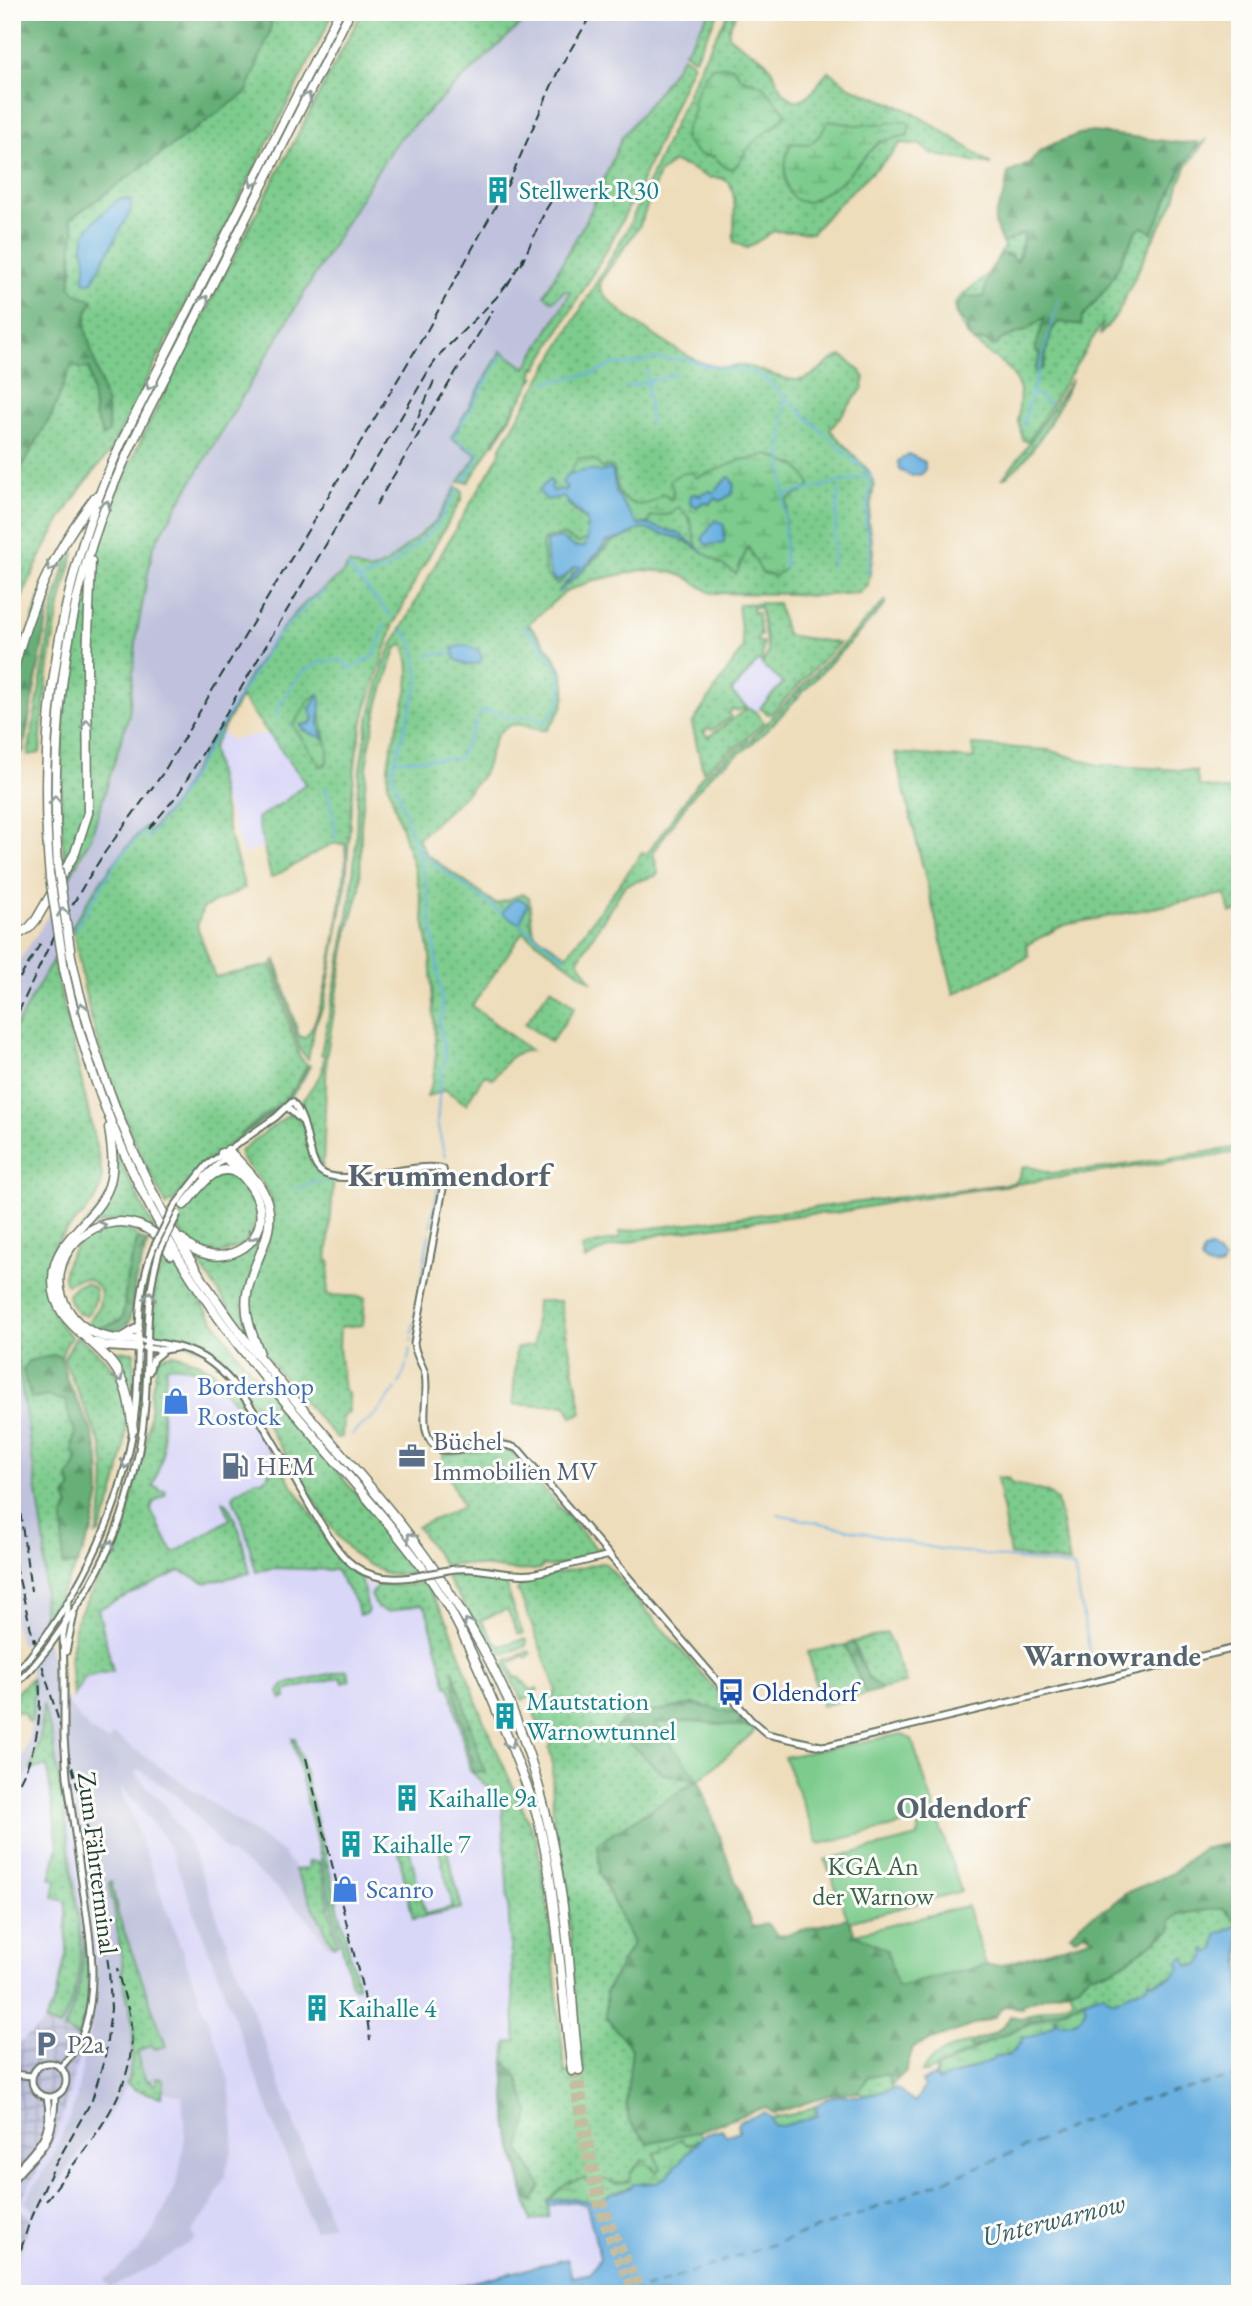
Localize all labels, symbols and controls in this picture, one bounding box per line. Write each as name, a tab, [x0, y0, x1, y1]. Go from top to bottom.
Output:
one-way arrow	[299, 92, 313, 104]
place label: Stellwerk R30	[519, 173, 659, 207]
one-way arrow	[248, 175, 262, 187]
building icon: Stellwerk R30	[483, 175, 513, 205]
one-way arrow	[196, 295, 210, 307]
one-way arrow	[145, 378, 159, 390]
one-way arrow	[98, 499, 112, 511]
one-way arrow	[46, 560, 59, 572]
one-way arrow	[79, 718, 95, 729]
one-way arrow	[47, 794, 63, 804]
one-way arrow	[56, 906, 71, 918]
one-way arrow	[76, 1001, 90, 1013]
district label: Krummendorf	[348, 1153, 554, 1196]
one-way arrow	[96, 1219, 108, 1234]
one-way arrow	[247, 1228, 260, 1241]
one-way arrow	[143, 1290, 158, 1302]
place label: Bordershop Rostock	[197, 1369, 314, 1433]
one-way arrow	[111, 1370, 125, 1382]
shop icon: Bordershop Rostock	[161, 1386, 191, 1416]
place label: Büchel Immobilien MV	[433, 1424, 598, 1488]
office icon: Büchel Immobilien MV	[397, 1441, 427, 1471]
place label: HEM	[256, 1449, 315, 1483]
fuel station icon: HEM	[220, 1451, 250, 1481]
one-way arrow	[120, 1458, 135, 1470]
one-way arrow	[406, 1533, 419, 1545]
one-way arrow	[102, 1540, 116, 1553]
one-way arrow	[463, 1618, 476, 1630]
district label: Warnowrande	[1023, 1636, 1201, 1675]
place label: Oldendorf	[752, 1675, 861, 1709]
bus stop icon: Oldendorf	[716, 1677, 746, 1707]
place label: Mautstation Warnowtunnel	[526, 1684, 676, 1748]
building icon: Mautstation Warnowtunnel	[490, 1701, 520, 1731]
one-way arrow	[502, 1737, 516, 1749]
street label: Zum Fährterminal	[70, 1770, 126, 1956]
place label: Kaihalle 9a	[428, 1781, 538, 1815]
building icon: Kaihalle 9a	[392, 1783, 422, 1813]
district label: Oldendorf	[897, 1788, 1032, 1827]
place label: Kaihalle 7	[372, 1827, 471, 1861]
building icon: Kaihalle 7	[336, 1829, 366, 1859]
park label: KGA An der Warnow	[812, 1849, 934, 1913]
place label: Scanro	[366, 1872, 434, 1906]
shop icon: Scanro	[330, 1874, 360, 1904]
place label: Kaihalle 4	[338, 1991, 437, 2025]
building icon: Kaihalle 4	[302, 1993, 332, 2023]
place label: P2a	[67, 2027, 105, 2061]
parking icon: P2a	[31, 2029, 61, 2059]
water label: Unterwarnow	[977, 2184, 1129, 2254]

